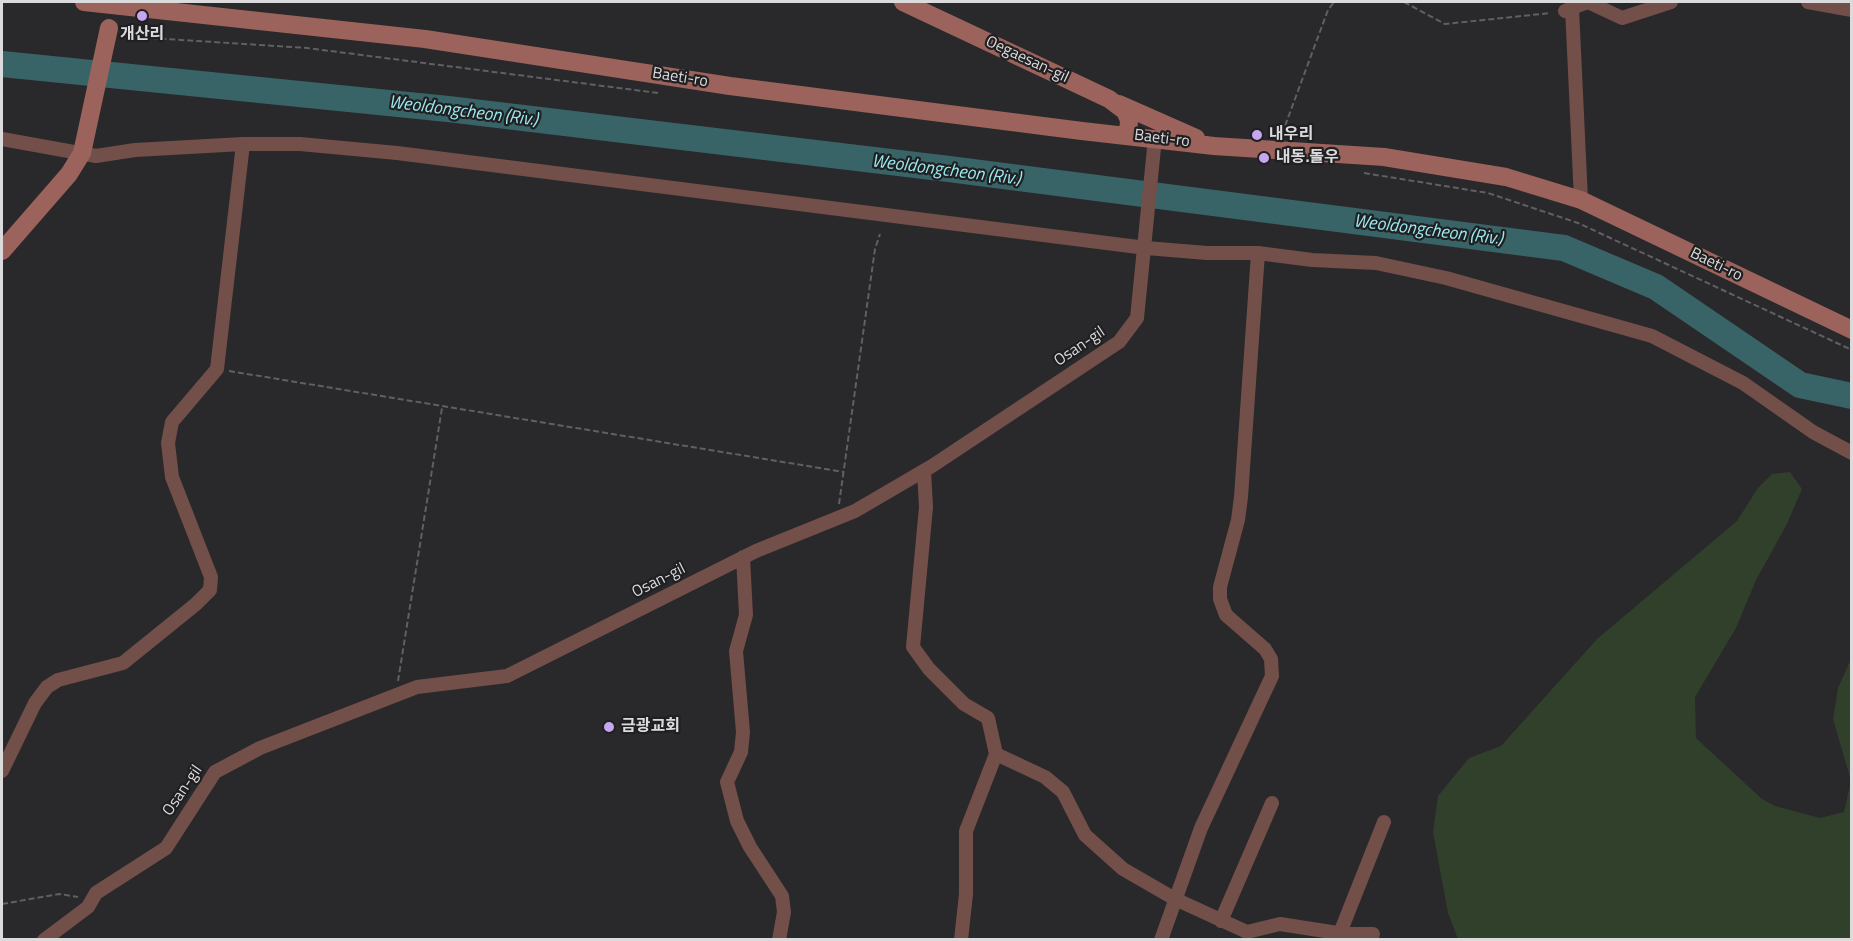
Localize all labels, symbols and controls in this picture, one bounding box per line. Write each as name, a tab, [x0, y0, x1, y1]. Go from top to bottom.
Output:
marker: 개산리	[135, 9, 149, 23]
place label: 개산리	[120, 25, 164, 45]
street label: Oegaesan-gil	[982, 32, 1072, 88]
street label: Baeti-ro	[651, 64, 709, 92]
water label: Weoldongcheon (Riv.)	[387, 92, 539, 132]
place label: 내우리	[1269, 125, 1313, 145]
street label: Baeti-ro	[1133, 126, 1191, 152]
marker: 내우리	[1250, 128, 1264, 142]
place label: 내동.돌우	[1276, 148, 1339, 168]
water label: Weoldongcheon (Riv.)	[870, 151, 1022, 191]
marker: 내동.돌우	[1257, 151, 1271, 165]
water label: Weoldongcheon (Riv.)	[1352, 211, 1504, 251]
street label: Baeti-ro	[1687, 244, 1745, 286]
street label: Osan-gil	[1051, 323, 1109, 371]
street label: Osan-gil	[629, 559, 689, 603]
place label: 금광교회	[621, 717, 680, 737]
marker: 금광교회	[602, 720, 616, 734]
street label: Osan-gil	[159, 762, 207, 820]

